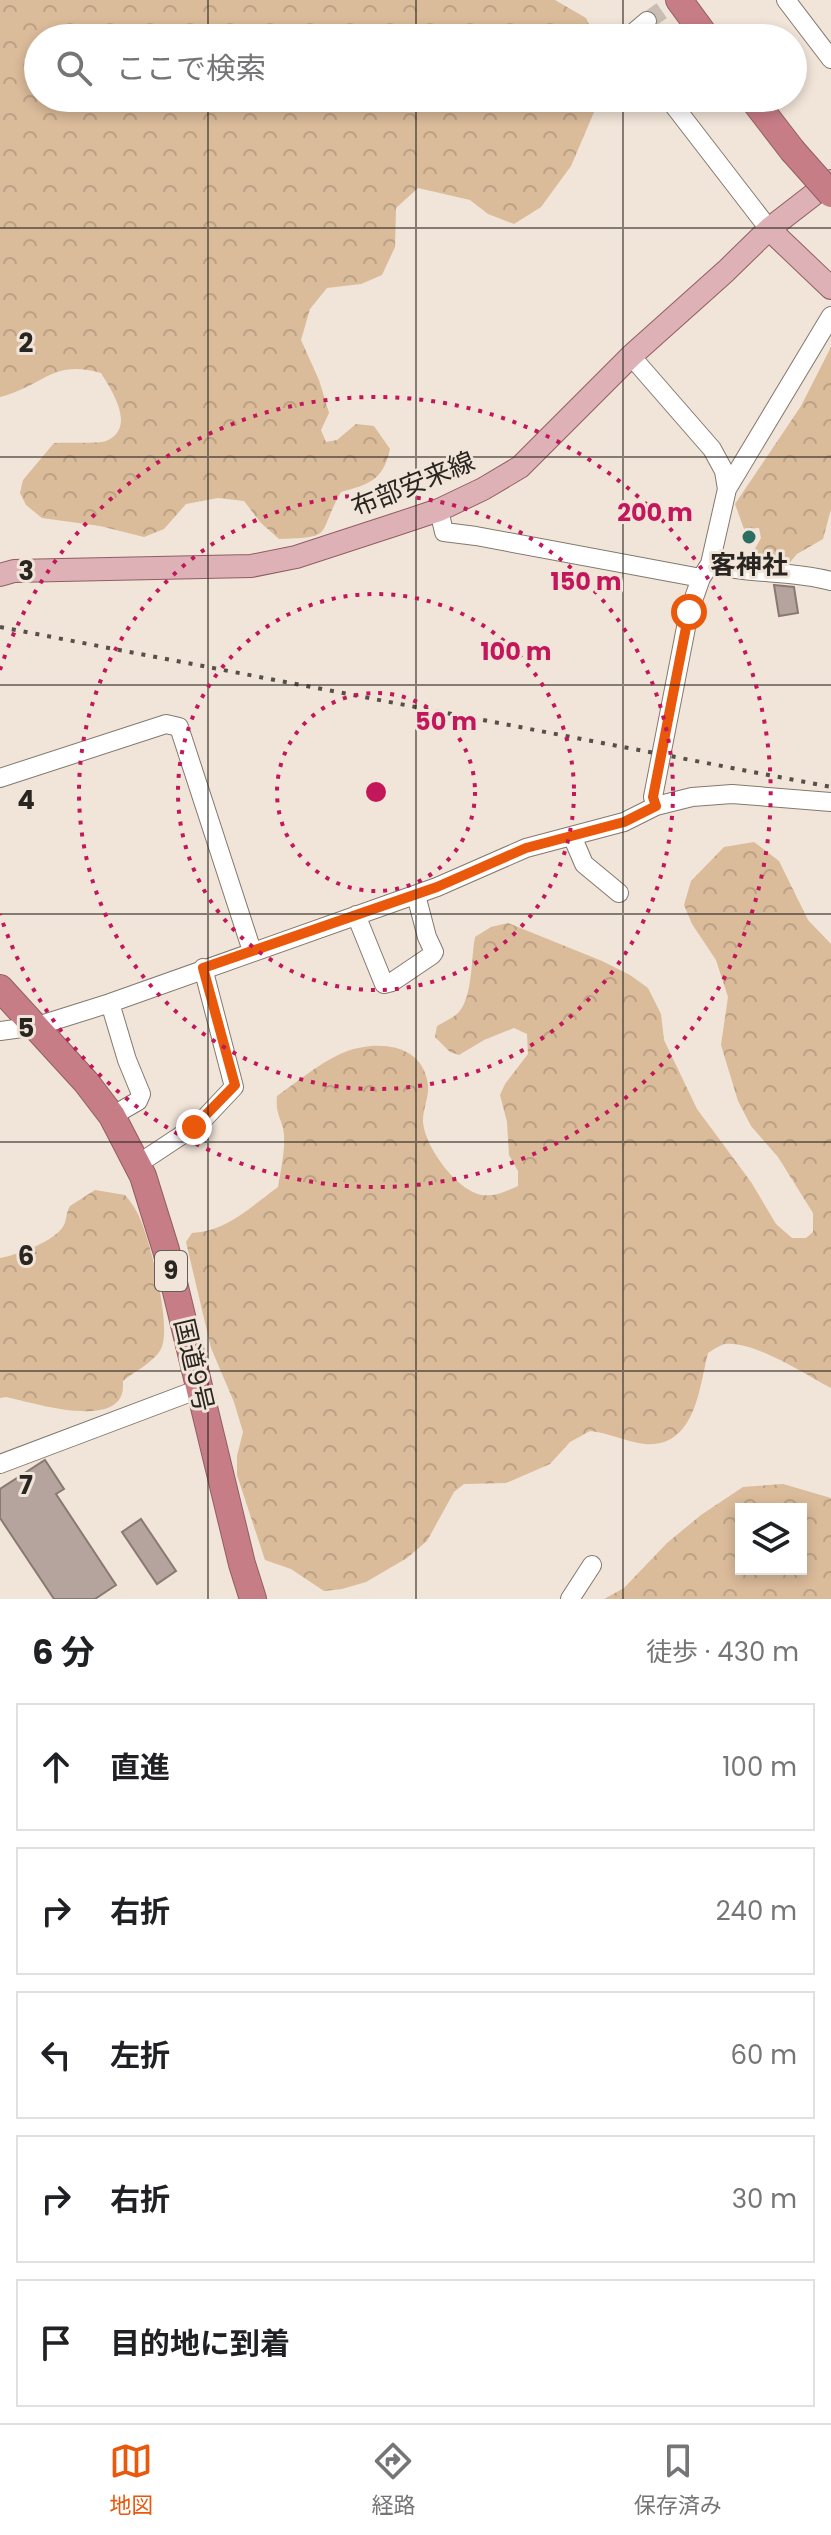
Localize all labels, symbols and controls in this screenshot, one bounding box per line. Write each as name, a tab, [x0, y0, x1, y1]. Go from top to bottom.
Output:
search box	[24, 24, 807, 112]
icon: search	[52, 46, 96, 90]
text: ここで検索	[116, 47, 266, 90]
text: 2	[19, 325, 34, 361]
street label: 布部安来線	[346, 443, 480, 525]
text: 200 m	[617, 496, 693, 529]
marker: 客神社	[740, 528, 758, 546]
place label: 客神社	[710, 547, 788, 583]
text: 3	[18, 553, 34, 589]
text: 150 m	[551, 565, 621, 598]
route start	[671, 594, 707, 630]
text: 100 m	[481, 635, 551, 668]
text: 50 m	[415, 705, 477, 738]
centre of rings	[362, 778, 390, 806]
text: 4	[17, 782, 35, 818]
text: 5	[18, 1010, 34, 1046]
route end	[176, 1109, 212, 1145]
text: 6	[18, 1238, 34, 1274]
road number: 9	[155, 1251, 187, 1291]
street label: 国道9号	[166, 1315, 222, 1415]
text: 7	[19, 1467, 33, 1503]
map controls	[735, 1503, 807, 1575]
button: layers	[735, 1503, 807, 1575]
text: 6 分	[32, 1628, 95, 1676]
text: 徒歩 · 430 m	[646, 1634, 799, 1670]
icon: ahead	[34, 1745, 78, 1789]
text: 直進	[110, 1746, 170, 1789]
text: 100 m	[722, 1749, 797, 1785]
icon: right	[34, 1889, 78, 1933]
text: 右折	[110, 1890, 170, 1933]
text: 240 m	[716, 1893, 797, 1929]
icon: left	[34, 2033, 78, 2077]
text: 左折	[110, 2034, 170, 2077]
text: 60 m	[730, 2037, 797, 2073]
icon: right	[34, 2177, 78, 2221]
text: 右折	[110, 2178, 170, 2221]
text: 30 m	[732, 2181, 797, 2217]
icon: arrive	[34, 2321, 78, 2365]
text: 目的地に到着	[110, 2322, 290, 2365]
tab: 地図	[109, 2439, 153, 2522]
tab: 経路	[371, 2439, 416, 2522]
tab: 保存済み	[634, 2439, 722, 2522]

